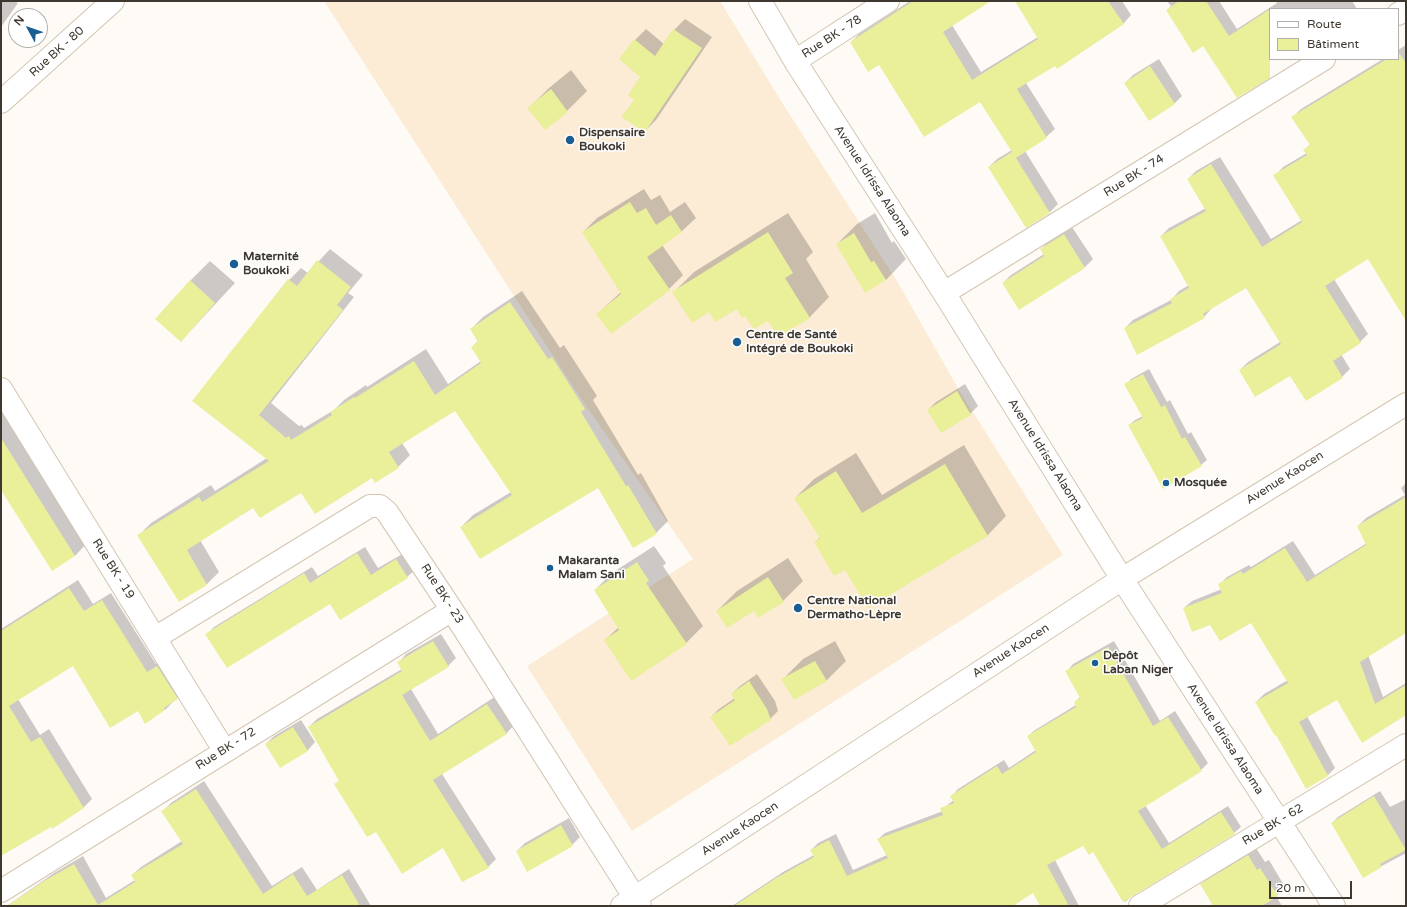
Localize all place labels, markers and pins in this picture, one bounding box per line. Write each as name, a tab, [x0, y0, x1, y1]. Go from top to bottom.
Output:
place label: Dispensaire Boukoki	[579, 126, 645, 154]
marker: Dispensaire Boukoki	[564, 134, 576, 146]
place label: Maternité Boukoki	[243, 250, 299, 278]
marker: Maternité Boukoki	[228, 258, 240, 270]
place label: Centre de Santé Intégré de Boukoki	[746, 328, 853, 356]
marker: Centre de Santé Intégré de Boukoki	[731, 336, 743, 348]
place label: Mosquée	[1174, 476, 1227, 490]
marker: Mosquée	[1161, 478, 1171, 488]
place label: Makaranta Malam Sani	[558, 554, 625, 582]
marker: Makaranta Malam Sani	[545, 563, 555, 573]
place label: Centre National Dermatho-Lèpre	[807, 594, 901, 622]
marker: Centre National Dermatho-Lèpre	[792, 602, 804, 614]
place label: Dépôt Laban Niger	[1103, 649, 1173, 677]
marker: Dépôt Laban Niger	[1090, 658, 1100, 668]

